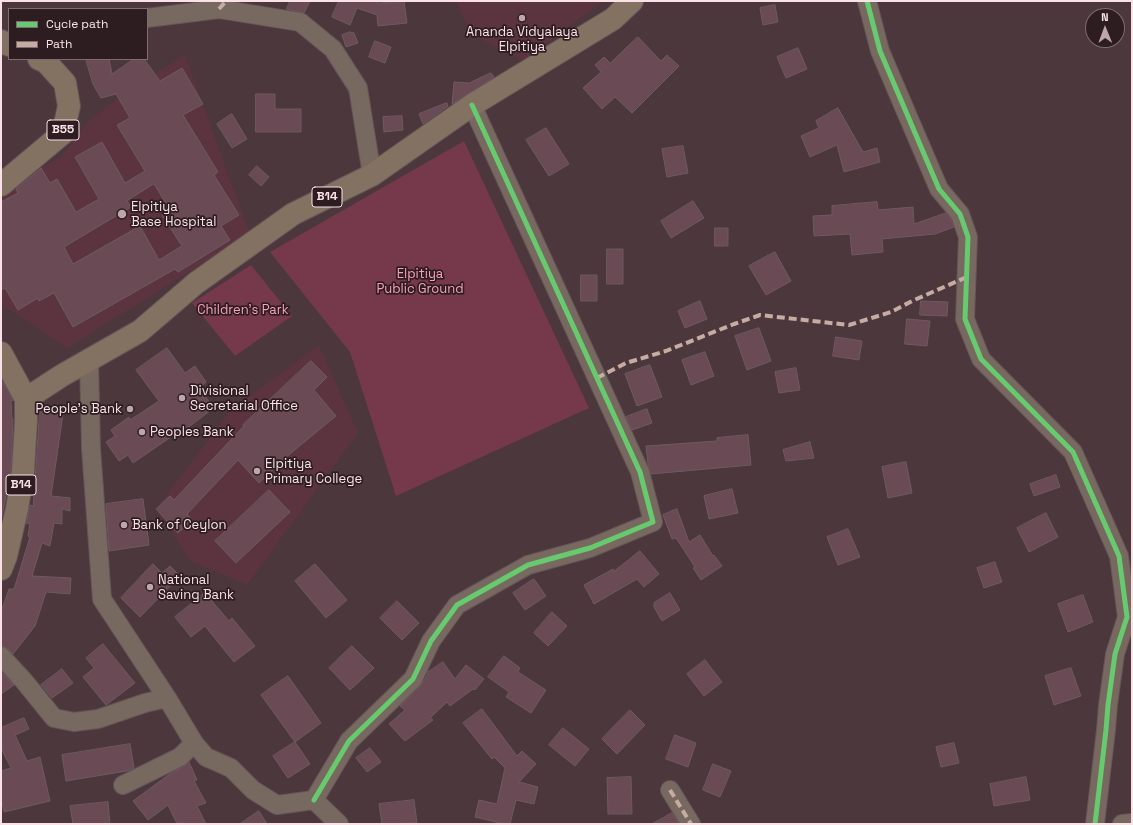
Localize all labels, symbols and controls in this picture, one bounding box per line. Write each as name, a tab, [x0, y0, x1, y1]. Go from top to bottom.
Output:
legend	[8, 8, 148, 60]
north arrow	[1085, 8, 1125, 48]
text: N	[1101, 10, 1109, 24]
marker: Ananda Vidyalaya Elpitiya	[517, 13, 527, 23]
text: Cycle path	[46, 16, 108, 32]
place label: Ananda Vidyalaya Elpitiya	[466, 24, 578, 55]
text: Path	[46, 36, 72, 52]
road number: B55	[47, 120, 79, 140]
road number: B14	[312, 187, 342, 207]
place label: Elpitiya Base Hospital	[131, 199, 216, 230]
marker: Elpitiya Base Hospital	[116, 208, 128, 220]
park label: Elpitiya Public Ground	[376, 266, 464, 297]
park label: Children's Park	[197, 302, 289, 318]
place label: Divisional Secretarial Office	[190, 383, 298, 414]
marker: Divisional Secretarial Office	[177, 393, 187, 403]
place label: People's Bank	[35, 401, 122, 417]
marker: People's Bank	[125, 404, 135, 414]
place label: Peoples Bank	[150, 424, 234, 440]
marker: Peoples Bank	[137, 427, 147, 437]
place label: Elpitiya Primary College	[265, 456, 362, 487]
marker: Elpitiya Primary College	[252, 466, 262, 476]
road number: B14	[6, 475, 36, 495]
place label: Bank of Ceylon	[132, 517, 226, 533]
marker: Bank of Ceylon	[119, 520, 129, 530]
place label: National Saving Bank	[158, 572, 234, 603]
marker: National Saving Bank	[145, 582, 155, 592]

